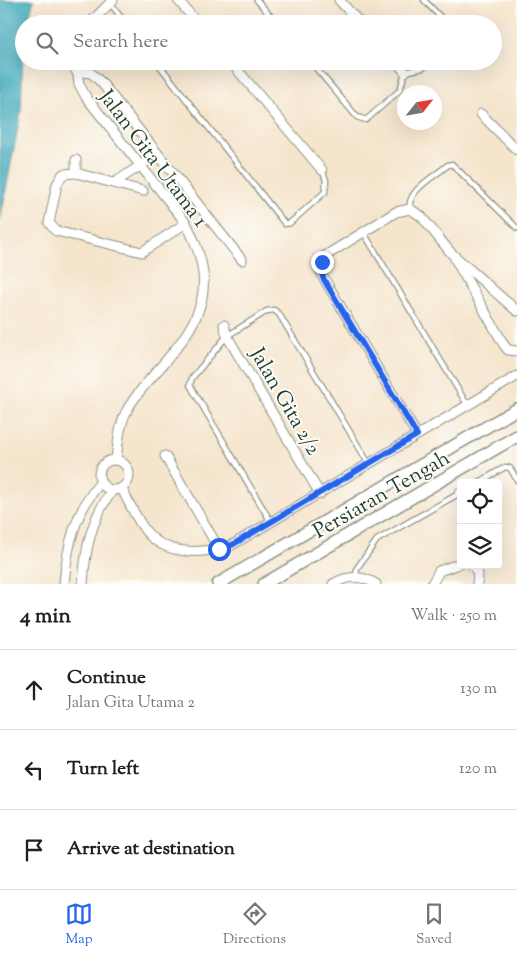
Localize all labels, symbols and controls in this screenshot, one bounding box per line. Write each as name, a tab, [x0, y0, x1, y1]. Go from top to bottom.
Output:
search box	[15, 15, 502, 70]
icon: search	[33, 29, 61, 57]
text: Search here	[73, 29, 168, 56]
street label: Jalan Gita Utama 1	[90, 83, 214, 234]
north arrow	[397, 85, 442, 130]
route end	[311, 251, 334, 274]
street label: Jalan Gita 2/2	[241, 342, 327, 461]
street label: Persiaran Tengah	[308, 444, 456, 547]
map controls	[457, 479, 502, 569]
button: locate	[457, 479, 502, 524]
button: layers	[457, 524, 502, 569]
route start	[208, 538, 231, 561]
text: 4 min	[20, 602, 71, 632]
text: Walk · 250 m	[411, 605, 497, 628]
text: Continue	[67, 665, 146, 692]
icon: ahead	[20, 676, 48, 704]
text: 130 m	[460, 678, 497, 701]
text: Jalan Gita Utama 2	[67, 692, 195, 715]
icon: left	[20, 756, 48, 784]
text: Turn left	[67, 756, 139, 783]
text: 120 m	[459, 758, 497, 781]
icon: arrive	[20, 836, 48, 864]
text: Arrive at destination	[67, 836, 235, 863]
tab: Map	[65, 900, 93, 950]
tab: Directions	[223, 900, 286, 950]
tab: Saved	[416, 900, 452, 950]

